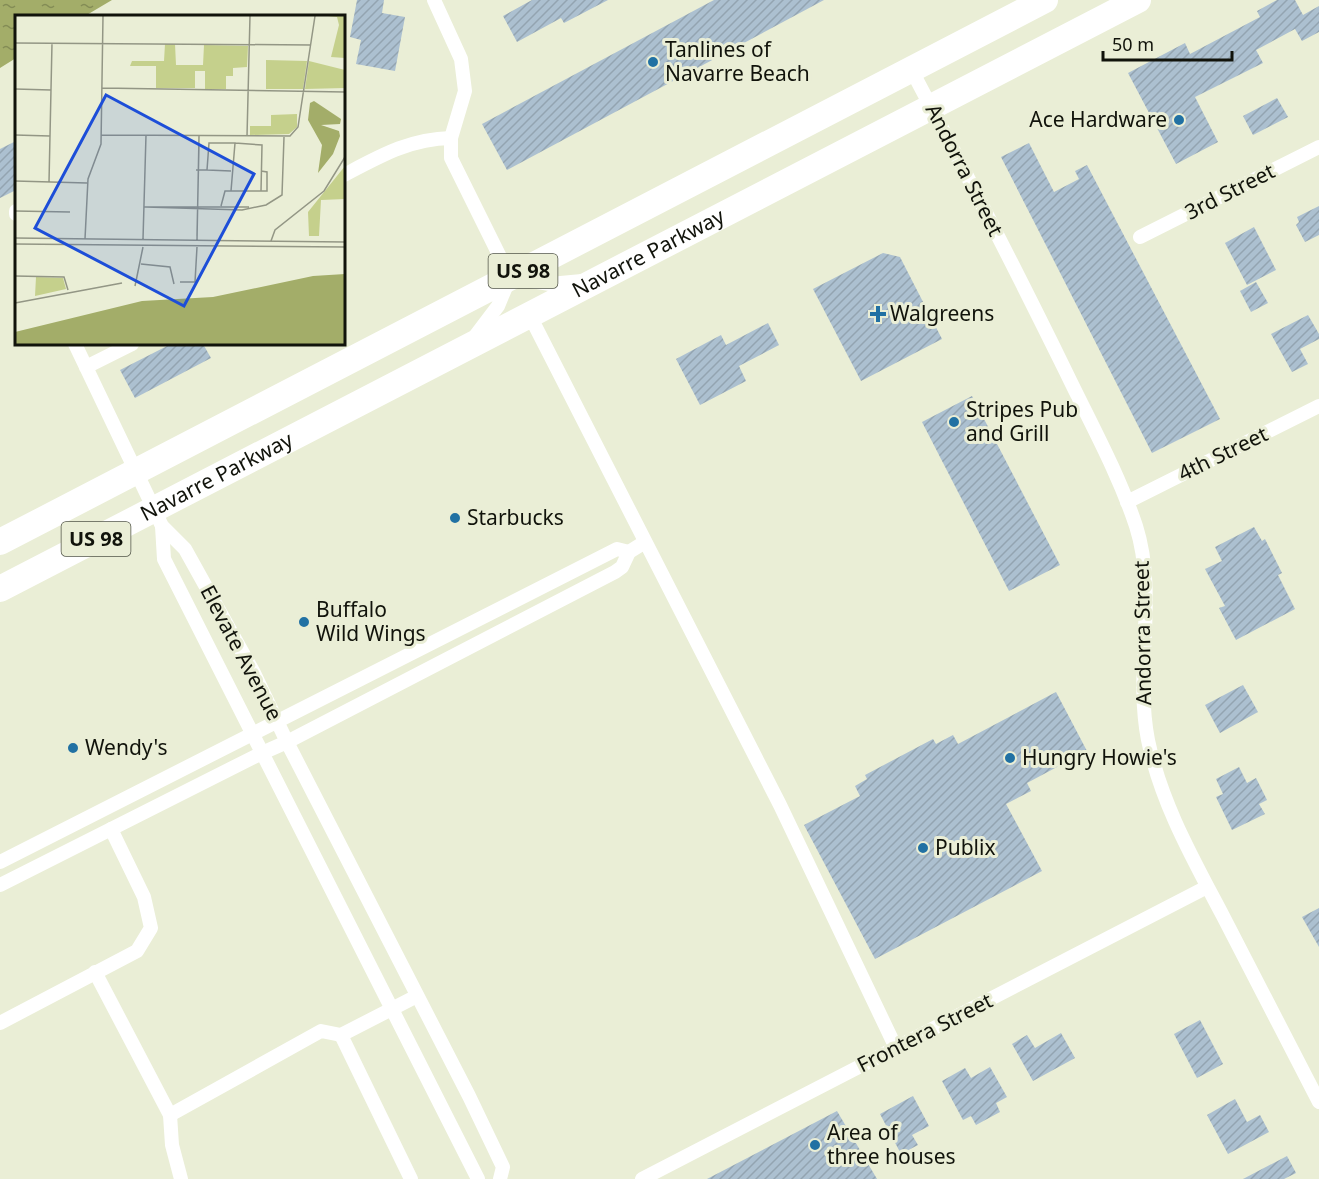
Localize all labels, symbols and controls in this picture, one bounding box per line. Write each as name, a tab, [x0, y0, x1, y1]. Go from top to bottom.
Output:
inset map	[15, 15, 345, 345]
scale bar	[1103, 24, 1232, 62]
text: 50 m	[1112, 32, 1154, 56]
place label: Tanlines of Navarre Beach	[665, 35, 810, 87]
marker: Tanlines of Navarre Beach	[646, 55, 660, 69]
street label: Andorra Street	[920, 99, 1010, 241]
place label: Ace Hardware	[1029, 105, 1167, 133]
marker: Ace Hardware	[1172, 113, 1186, 127]
street label: 3rd Street	[1180, 156, 1280, 226]
street label: Navarre Parkway	[567, 201, 729, 304]
road number: US 98	[488, 254, 558, 288]
place label: Walgreens	[890, 299, 994, 327]
marker: Walgreens	[871, 307, 885, 321]
place label: Stripes Pub and Grill	[966, 395, 1078, 447]
marker: Stripes Pub and Grill	[947, 415, 961, 429]
street label: 4th Street	[1173, 419, 1273, 487]
street label: Navarre Parkway	[135, 425, 297, 527]
place label: Starbucks	[467, 503, 564, 531]
marker: Starbucks	[448, 511, 462, 525]
road number: US 98	[62, 522, 130, 556]
street label: Andorra Street	[1127, 560, 1157, 706]
street label: Elevate Avenue	[194, 580, 289, 725]
place label: Buffalo Wild Wings	[316, 595, 426, 647]
marker: Buffalo Wild Wings	[297, 615, 311, 629]
place label: Wendy's	[85, 733, 168, 761]
marker: Wendy's	[66, 741, 80, 755]
place label: Hungry Howie's	[1022, 743, 1177, 771]
marker: Hungry Howie's	[1003, 751, 1017, 765]
place label: Publix	[935, 833, 996, 861]
marker: Publix	[916, 841, 930, 855]
street label: Frontera Street	[852, 986, 997, 1078]
place label: Area of three houses	[827, 1118, 956, 1170]
marker: Area of three houses	[808, 1138, 822, 1152]

